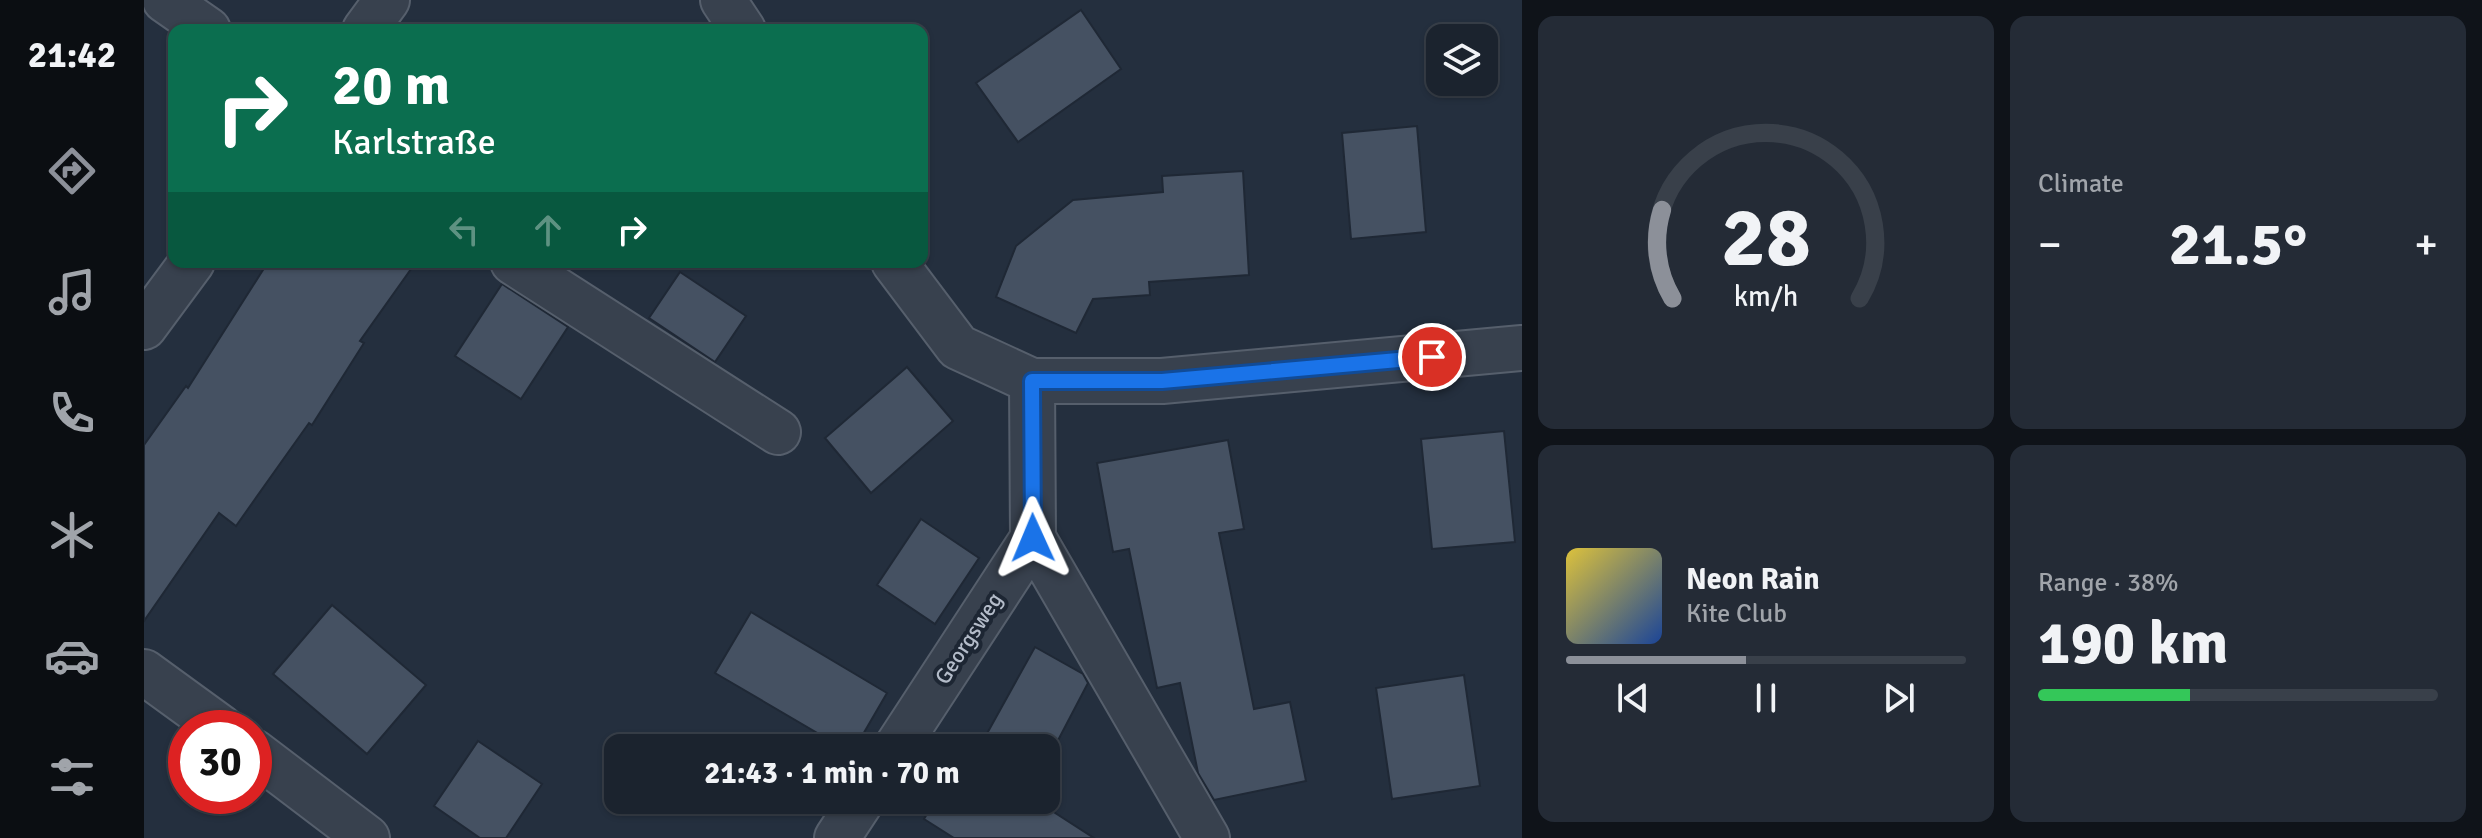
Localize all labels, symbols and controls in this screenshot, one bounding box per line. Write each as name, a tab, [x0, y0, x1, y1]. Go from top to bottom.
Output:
map controls	[1426, 24, 1498, 96]
button: layers	[1426, 24, 1498, 96]
text: 21:42	[28, 33, 116, 78]
text: 20 m	[332, 51, 450, 120]
icon: right	[200, 56, 304, 160]
text: Karlstraße	[332, 120, 496, 165]
icon: directions	[44, 143, 100, 199]
text: Climate	[2038, 168, 2124, 200]
text: 28	[1721, 186, 1811, 288]
icon: left	[442, 208, 486, 252]
icon: ahead	[526, 208, 570, 252]
icon: right	[610, 208, 654, 252]
text: 21.5°	[2169, 208, 2307, 282]
text: −	[2038, 218, 2062, 272]
text: +	[2414, 218, 2438, 272]
icon: music	[44, 264, 100, 320]
text: km/h	[1734, 279, 1798, 314]
pin	[1398, 323, 1466, 391]
icon: arrive	[1410, 335, 1454, 379]
icon: phone	[44, 385, 100, 441]
position arrow	[991, 496, 1075, 580]
icon: climate	[44, 507, 100, 563]
text: Neon Rain	[1686, 561, 1820, 598]
text: Range · 38%	[2038, 567, 2179, 599]
street label: Georgsweg	[929, 587, 1008, 689]
text: Kite Club	[1686, 598, 1787, 630]
text: 190 km	[2038, 607, 2228, 681]
icon: car	[44, 628, 100, 684]
icon: previous	[1611, 676, 1655, 720]
icon: pause	[1744, 676, 1788, 720]
icon: next	[1877, 676, 1921, 720]
speed limit sign: 30	[168, 710, 272, 814]
icon: filters	[44, 749, 100, 805]
text: 21:43 · 1 min · 70 m	[704, 755, 960, 792]

